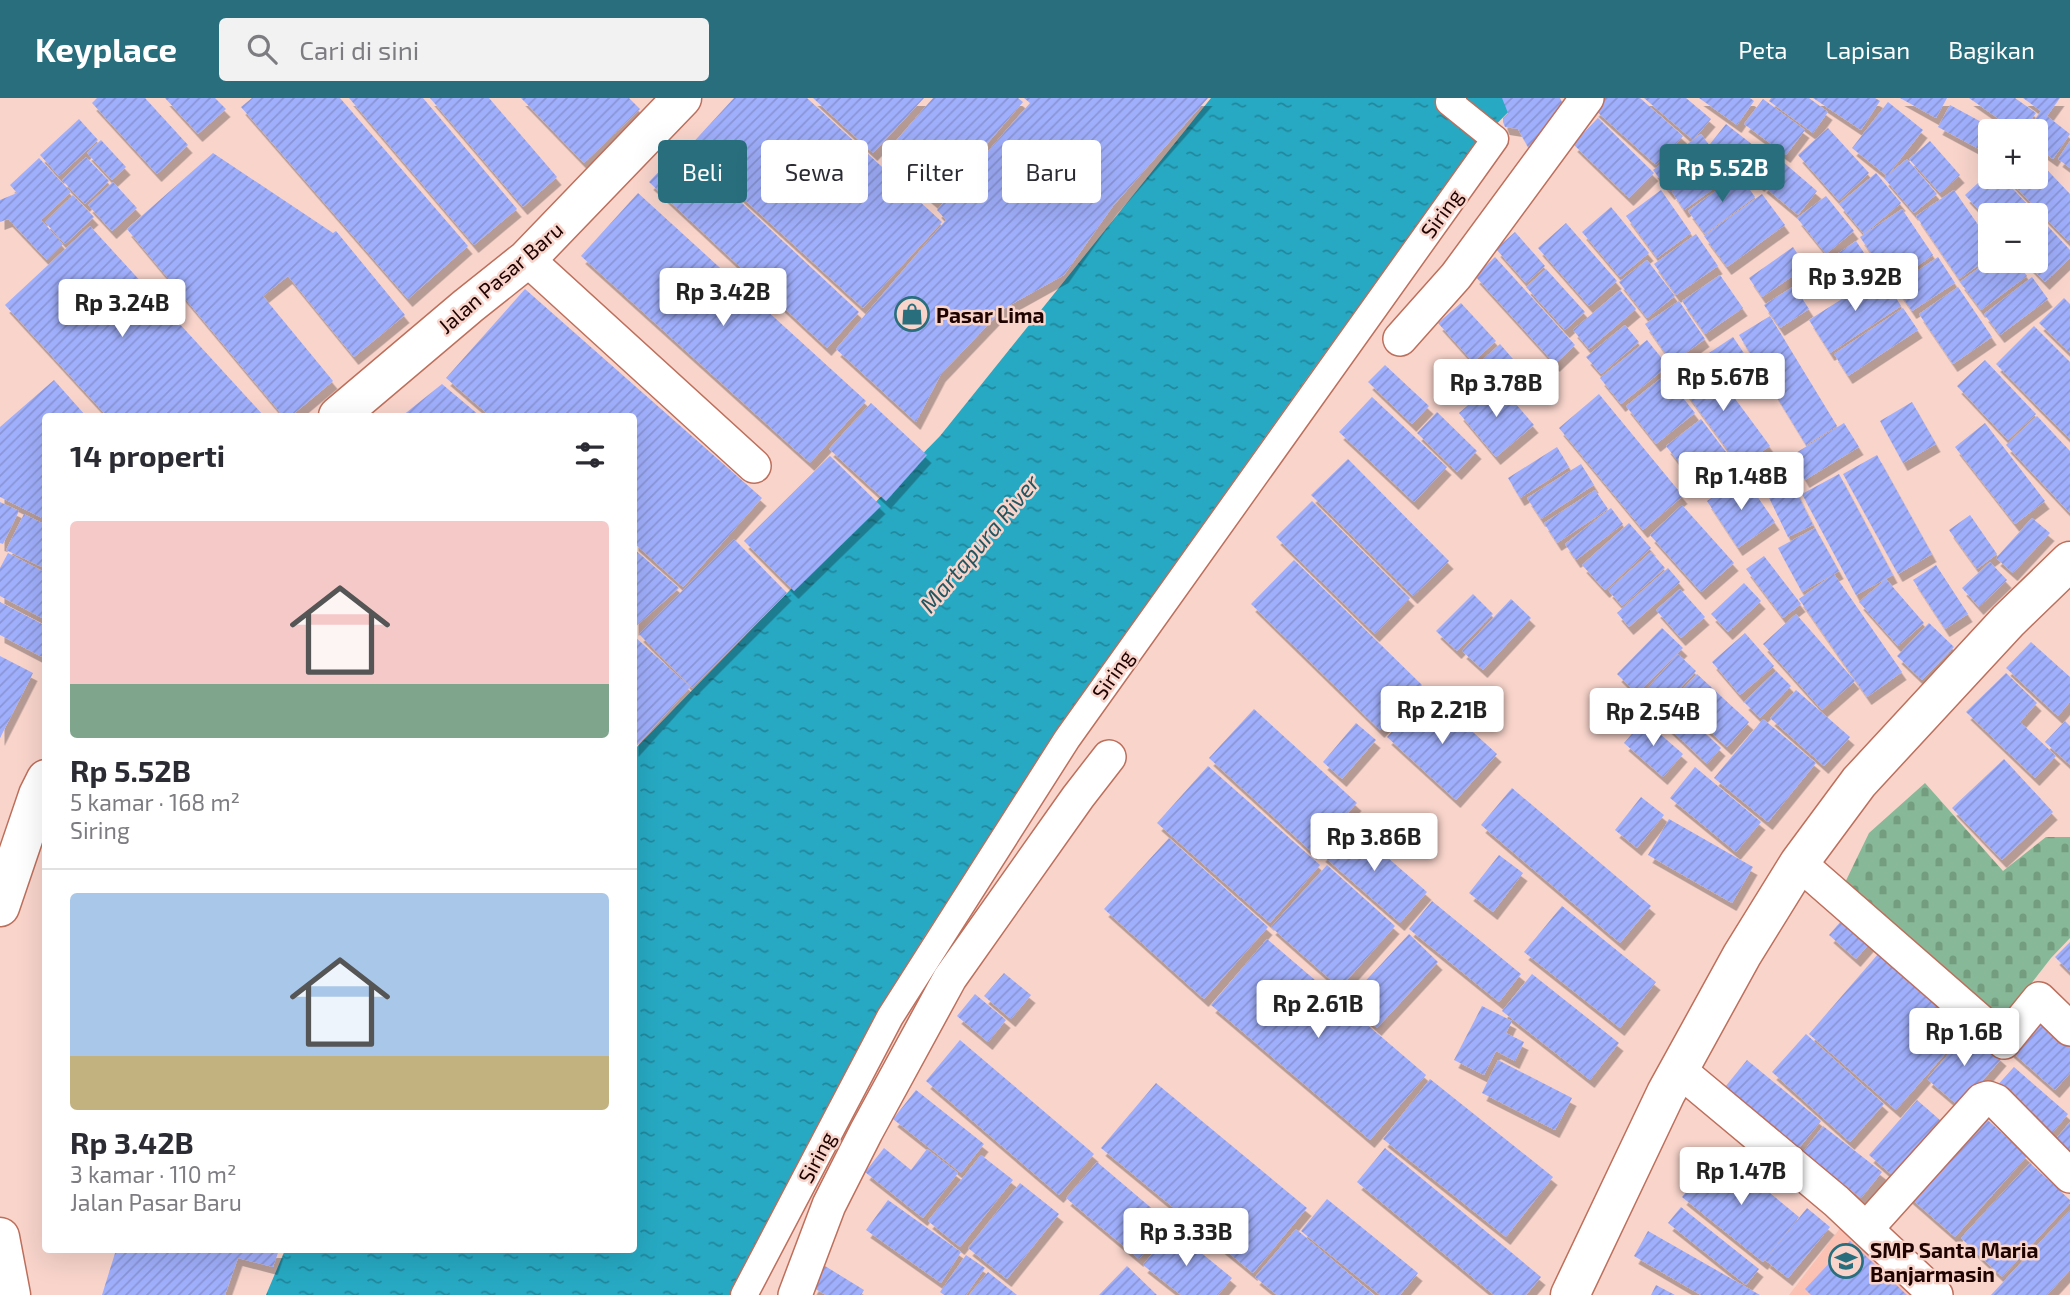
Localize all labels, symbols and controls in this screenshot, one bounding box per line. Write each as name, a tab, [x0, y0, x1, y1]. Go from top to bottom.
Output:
search box	[219, 18, 709, 81]
text: Keyplace	[35, 29, 177, 69]
icon: search	[243, 30, 281, 68]
text: Cari di sini	[299, 34, 419, 65]
text: Peta	[1738, 35, 1788, 64]
text: Lapisan	[1826, 35, 1910, 64]
text: Bagikan	[1948, 35, 2035, 64]
map controls	[1978, 119, 2048, 273]
button: +	[1978, 119, 2048, 189]
chip: Beli	[658, 140, 747, 203]
chip: Sewa	[761, 140, 868, 203]
chip: Filter	[882, 140, 988, 203]
chip: Baru	[1002, 140, 1101, 203]
pin: Rp 5.52B	[1650, 144, 1794, 204]
text: Rp 5.52B	[1676, 153, 1768, 181]
street label: Siring	[1415, 183, 1467, 242]
button: −	[1978, 203, 2048, 273]
street label: Jalan Pasar Baru	[433, 216, 567, 338]
pin: Rp 3.92B	[1783, 254, 1927, 313]
text: Rp 3.92B	[1808, 262, 1902, 290]
pin: Rp 3.42B	[651, 268, 795, 328]
text: Rp 3.42B	[676, 277, 770, 305]
pin: Rp 3.24B	[50, 280, 194, 339]
text: Rp 3.24B	[74, 288, 170, 316]
shop icon: Pasar Lima	[893, 295, 931, 333]
place label: Pasar Lima	[936, 302, 1045, 327]
pin: Rp 5.67B	[1651, 354, 1795, 413]
pin: Rp 3.78B	[1424, 360, 1568, 419]
text: Rp 5.67B	[1677, 362, 1769, 390]
text: Rp 3.78B	[1450, 368, 1542, 396]
icon: filters	[571, 436, 609, 474]
text: 14 properti	[70, 437, 225, 473]
pin: Rp 1.48B	[1669, 452, 1813, 512]
text: Rp 1.48B	[1695, 461, 1787, 489]
water label: Martapura River	[913, 468, 1045, 618]
icon: home	[277, 567, 403, 693]
street label: Siring	[1086, 644, 1138, 704]
pin: Rp 2.21B	[1370, 686, 1514, 746]
pin: Rp 2.54B	[1581, 688, 1725, 748]
text: Rp 2.21B	[1397, 695, 1487, 723]
text: Rp 2.54B	[1606, 697, 1700, 725]
text: Rp 5.52B	[70, 752, 191, 788]
text: 5 kamar · 168 m²	[70, 788, 240, 816]
pin: Rp 3.86B	[1302, 814, 1446, 873]
text: Siring	[70, 816, 130, 844]
text: Rp 3.86B	[1327, 822, 1421, 850]
icon: home	[277, 939, 403, 1065]
pin: Rp 2.61B	[1246, 981, 1390, 1040]
text: Rp 2.61B	[1273, 989, 1363, 1017]
pin: Rp 1.6B	[1899, 1009, 2029, 1068]
text: Rp 1.6B	[1925, 1017, 2003, 1045]
text: Rp 3.42B	[70, 1124, 194, 1160]
street label: Siring	[792, 1127, 840, 1187]
pin: Rp 1.47B	[1669, 1148, 1813, 1207]
text: Rp 1.47B	[1696, 1156, 1786, 1184]
text: 3 kamar · 110 m²	[70, 1160, 236, 1188]
text: Jalan Pasar Baru	[70, 1188, 242, 1216]
pin: Rp 3.33B	[1114, 1208, 1258, 1268]
text: Rp 3.33B	[1139, 1217, 1233, 1245]
place label: SMP Santa Maria Banjarmasin	[1870, 1237, 2039, 1286]
school or university icon: SMP Santa Maria Banjarmasin	[1827, 1242, 1865, 1280]

